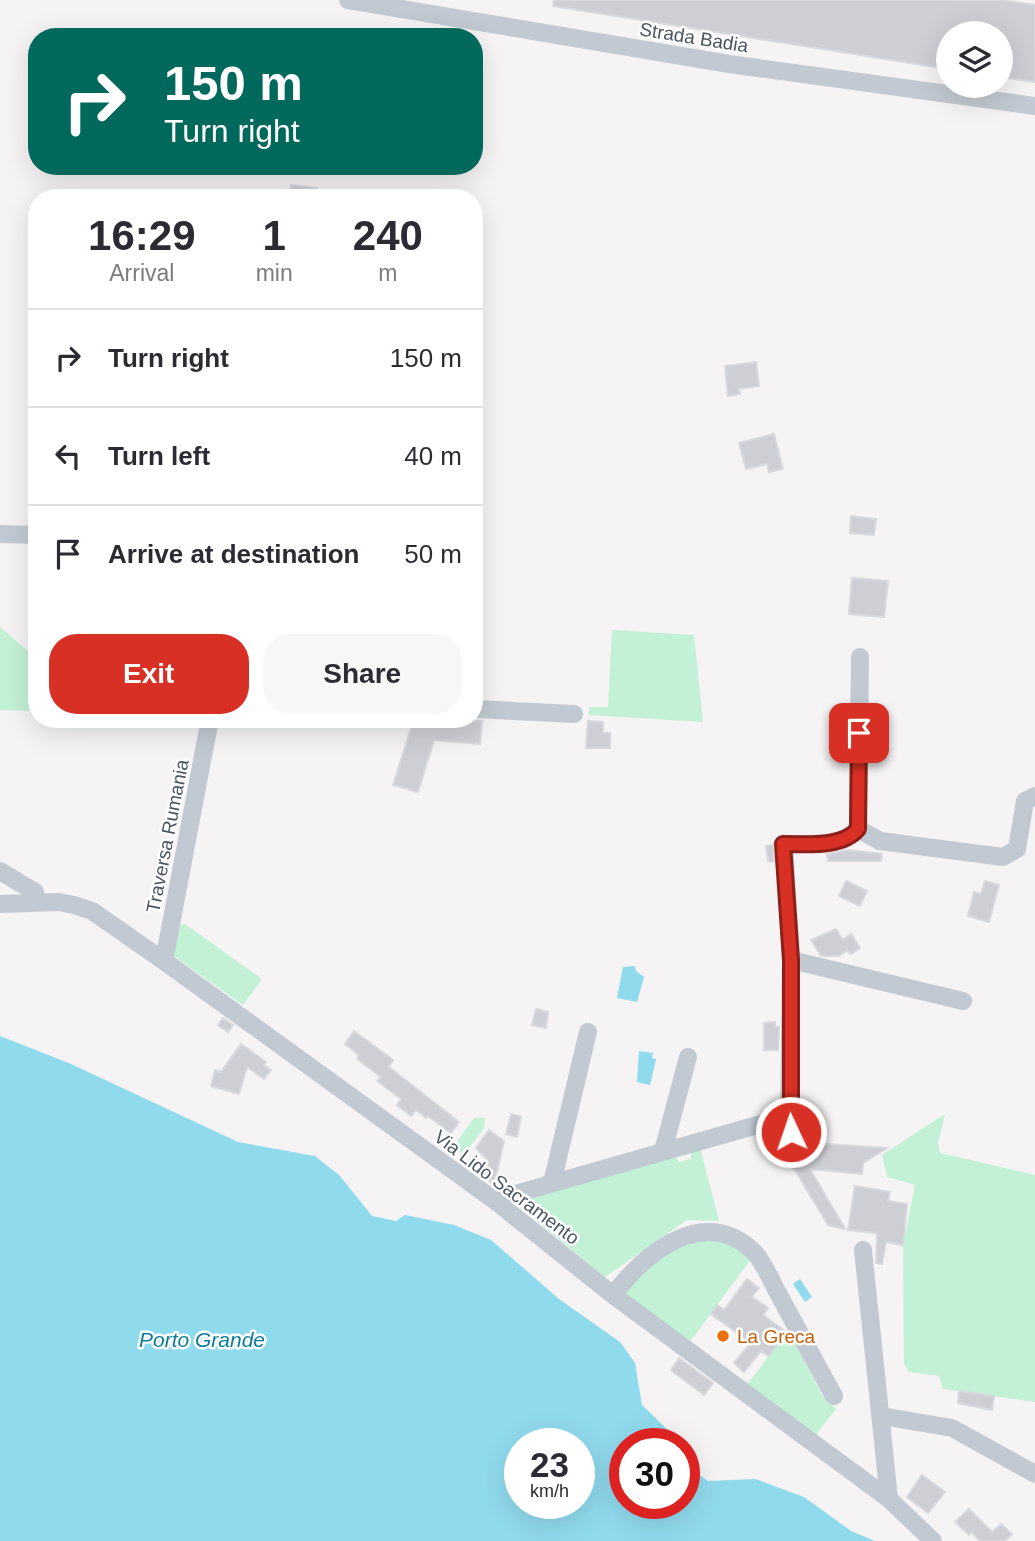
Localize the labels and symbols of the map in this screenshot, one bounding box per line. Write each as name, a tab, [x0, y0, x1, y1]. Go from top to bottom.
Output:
street label: Strada Badia	[638, 19, 750, 57]
pin	[829, 703, 889, 763]
street label: Traversa Rumania	[142, 757, 193, 914]
position arrow	[754, 1095, 828, 1169]
street label: Via Lido Sacramento	[430, 1126, 583, 1249]
place label: La Greca	[737, 1326, 816, 1347]
water label: Porto Grande	[139, 1328, 265, 1351]
marker: La Greca	[715, 1328, 731, 1344]
speed limit sign: 30	[609, 1428, 700, 1519]

